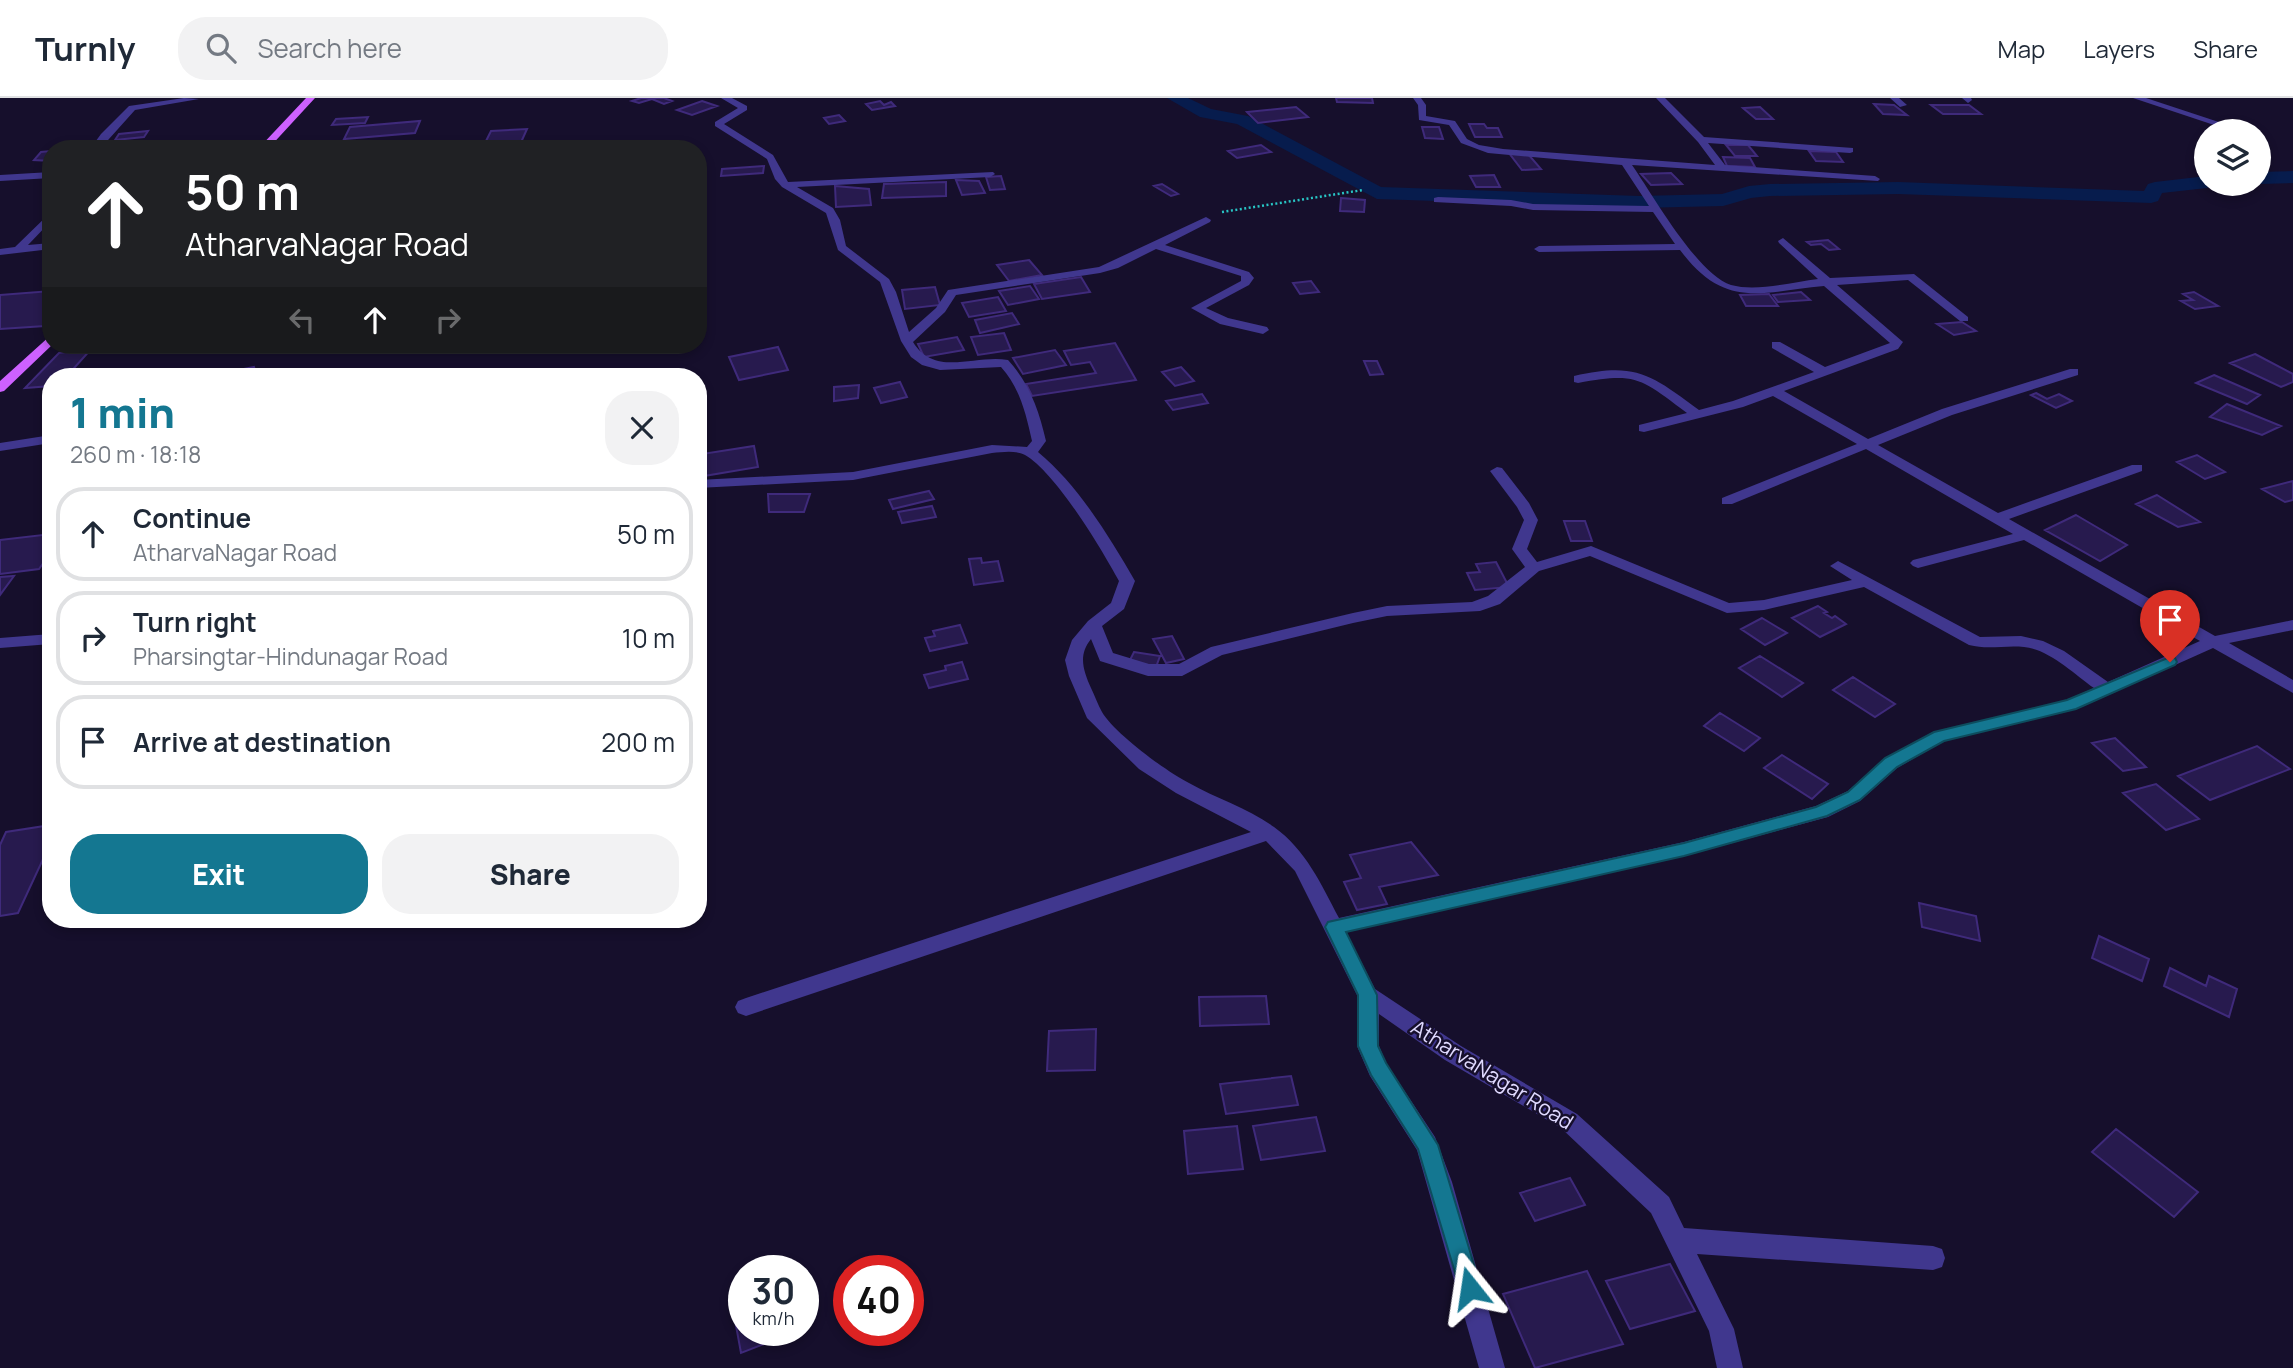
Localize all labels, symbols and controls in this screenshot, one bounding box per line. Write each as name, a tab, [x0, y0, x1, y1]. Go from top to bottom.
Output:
search box	[178, 17, 668, 80]
text: Turnly	[35, 26, 136, 71]
icon: search	[202, 29, 240, 67]
text: Search here	[258, 30, 402, 66]
text: Map	[1998, 32, 2045, 65]
text: Layers	[2083, 32, 2155, 65]
text: Share	[2193, 32, 2258, 65]
map controls	[2194, 119, 2271, 196]
button: layers	[2194, 119, 2271, 196]
text: 50 m	[185, 158, 300, 225]
icon: ahead	[70, 168, 161, 259]
text: AtharvaNagar Road	[185, 222, 469, 266]
icon: left	[283, 301, 321, 339]
icon: ahead	[356, 301, 394, 339]
icon: right	[429, 301, 467, 339]
text: 1 min	[70, 383, 175, 441]
button: close	[605, 391, 679, 465]
text: 260 m · 18:18	[70, 438, 201, 470]
text: Continue	[133, 500, 251, 536]
icon: ahead	[74, 515, 112, 553]
text: 50 m	[617, 516, 675, 552]
text: AtharvaNagar Road	[133, 536, 337, 568]
pin	[2140, 590, 2200, 662]
icon: arrive	[2151, 601, 2189, 639]
text: Turn right	[133, 604, 257, 640]
icon: right	[74, 619, 112, 657]
text: 10 m	[622, 620, 675, 656]
text: Pharsingtar-Hindunagar Road	[133, 640, 448, 672]
icon: arrive	[74, 723, 112, 761]
text: Arrive at destination	[133, 724, 391, 760]
text: 200 m	[601, 724, 675, 760]
button: Exit	[70, 834, 368, 914]
button: Share	[382, 834, 679, 914]
street label: AtharvaNagar Road	[1406, 1013, 1579, 1135]
position arrow	[1433, 1251, 1507, 1325]
speed limit sign: 40	[833, 1255, 924, 1346]
text: 30	[752, 1267, 795, 1315]
text: km/h	[753, 1306, 794, 1330]

